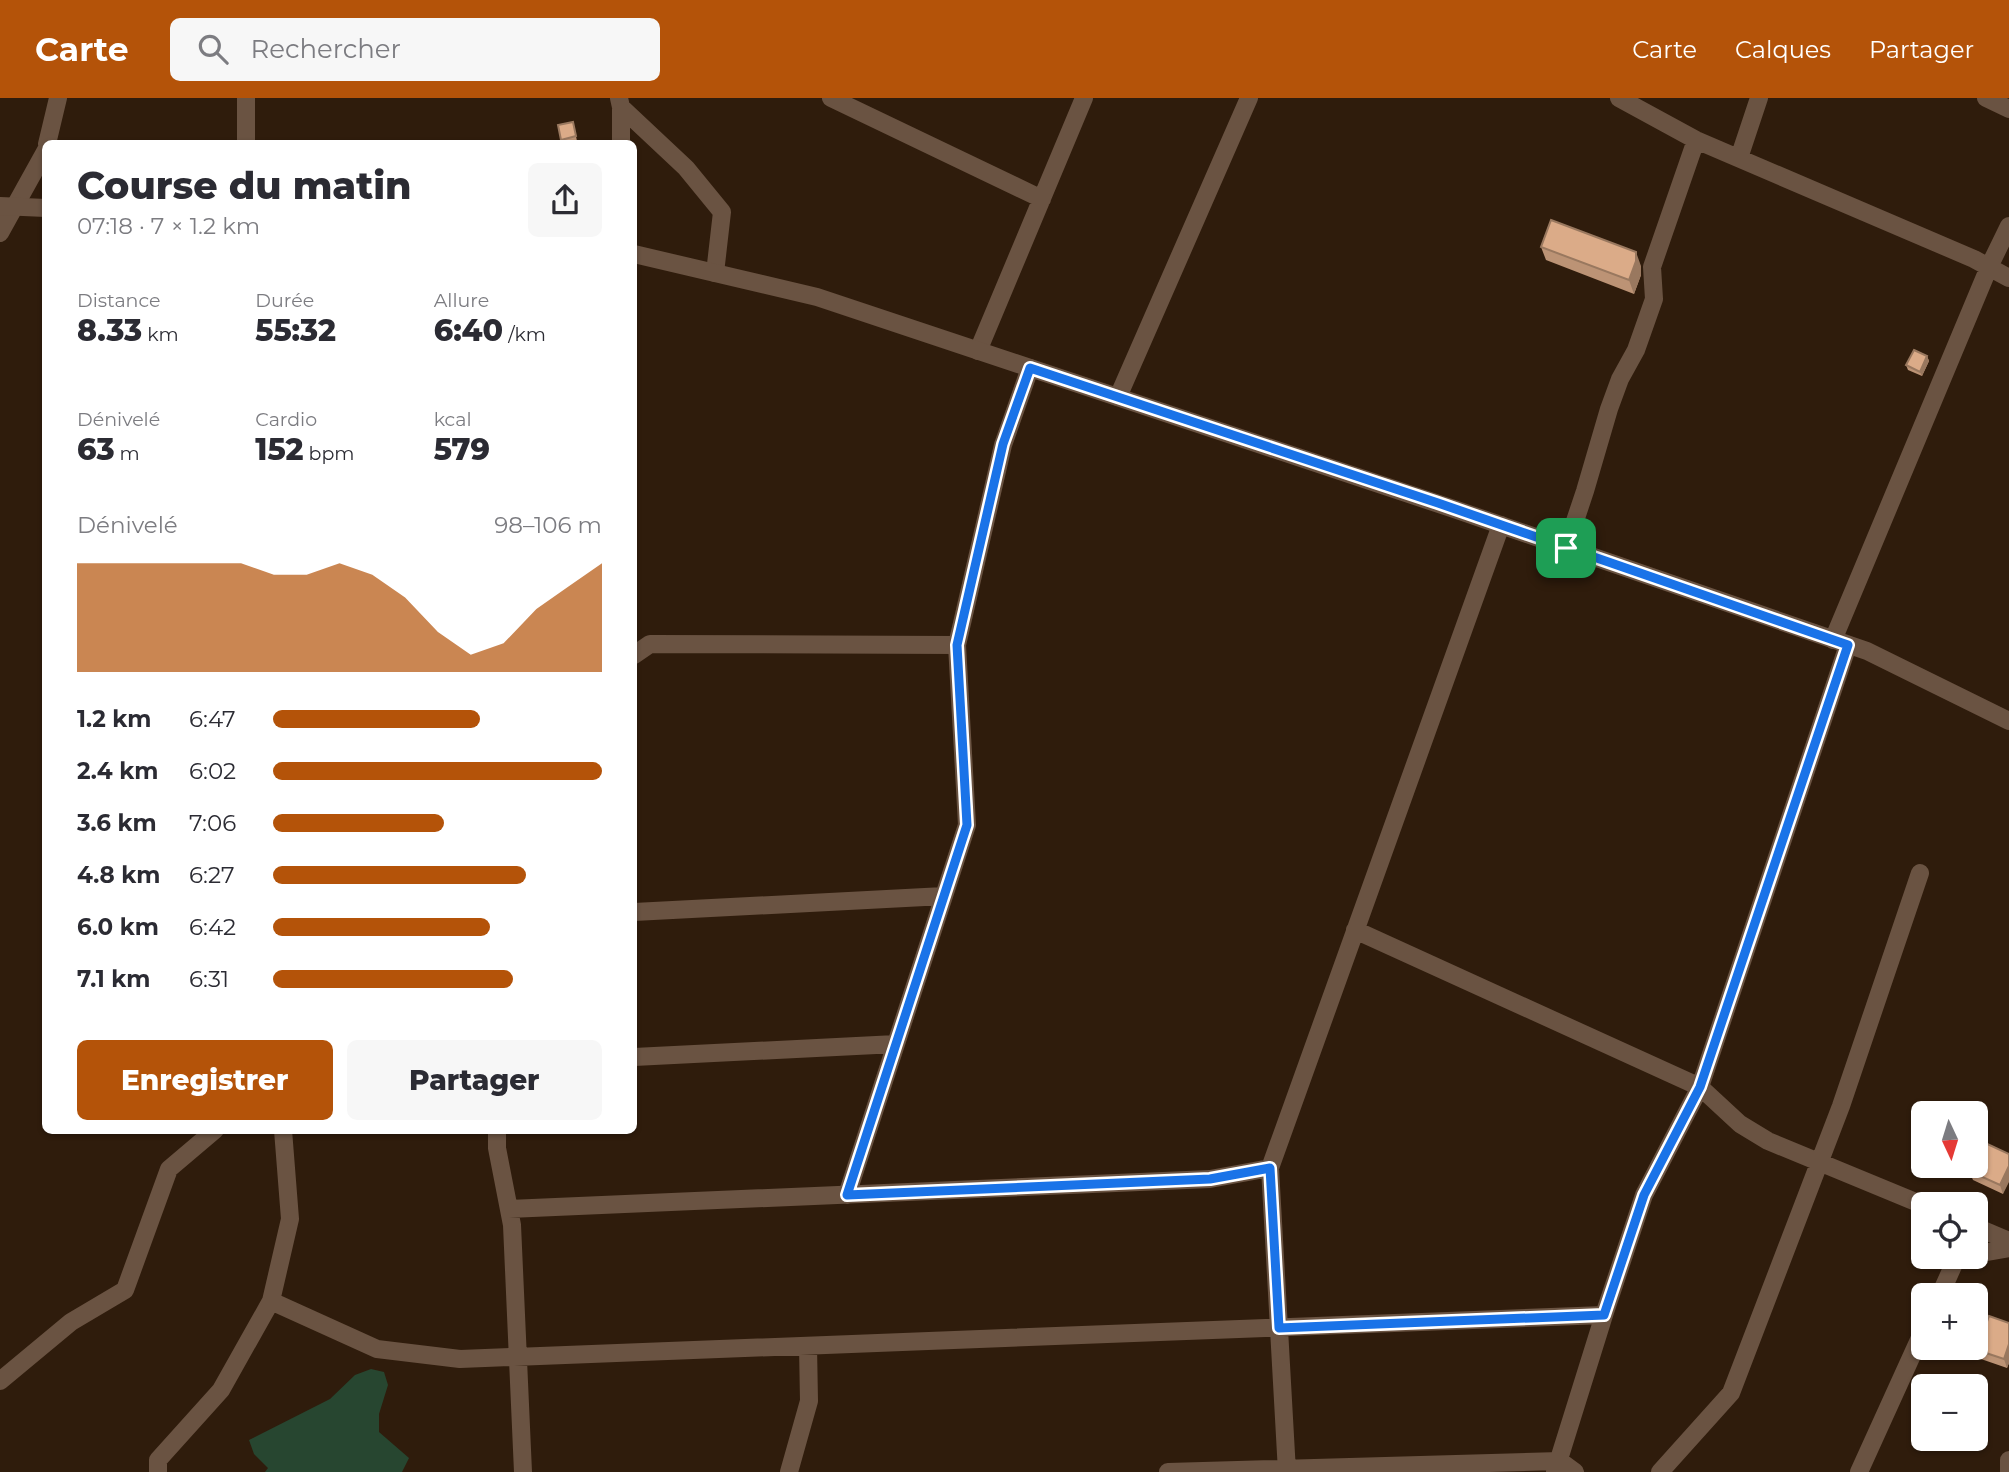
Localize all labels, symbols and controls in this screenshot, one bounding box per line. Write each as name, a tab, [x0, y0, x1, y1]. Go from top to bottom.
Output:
search box	[170, 18, 660, 81]
text: Carte	[35, 29, 128, 69]
icon: search	[194, 30, 232, 68]
text: Rechercher	[250, 33, 401, 65]
text: Carte	[1632, 35, 1697, 64]
text: Calques	[1735, 35, 1831, 64]
text: Partager	[1869, 35, 1974, 64]
text: Course du matin	[77, 162, 412, 209]
button: share	[528, 163, 602, 237]
text: 07:18 · 7 × 1.2 km	[77, 212, 260, 240]
text: Distance	[77, 289, 160, 312]
text: Durée	[255, 289, 314, 312]
text: Allure	[434, 289, 489, 312]
text: 8.33	[77, 312, 142, 349]
text: 55:32	[255, 312, 336, 349]
text: 6:40	[434, 312, 503, 349]
text: km	[142, 323, 179, 346]
text: /km	[503, 323, 546, 346]
text: Dénivelé	[77, 408, 160, 431]
text: Cardio	[255, 408, 317, 431]
text: kcal	[434, 408, 472, 431]
text: 63	[77, 431, 115, 468]
text: 152	[255, 431, 304, 468]
text: 579	[434, 431, 490, 468]
text: m	[115, 442, 140, 465]
text: bpm	[304, 442, 354, 465]
text: Dénivelé	[77, 511, 178, 539]
text: 98–106 m	[494, 511, 602, 539]
pin	[1536, 518, 1596, 578]
icon: arrive	[1547, 529, 1585, 567]
text: 1.2 km	[77, 705, 151, 733]
text: 6:47	[189, 705, 236, 733]
text: 2.4 km	[77, 757, 158, 785]
text: 6:02	[189, 757, 236, 785]
text: 3.6 km	[77, 809, 157, 837]
text: 7:06	[189, 809, 236, 837]
text: 4.8 km	[77, 861, 160, 889]
text: 6:27	[189, 861, 234, 889]
text: 6.0 km	[77, 913, 159, 941]
text: 6:42	[189, 913, 236, 941]
text: 7.1 km	[77, 965, 150, 993]
text: 6:31	[189, 965, 229, 993]
button: Enregistrer	[77, 1040, 333, 1120]
button: Partager	[347, 1040, 602, 1120]
north arrow	[1911, 1101, 1988, 1178]
map controls	[1911, 1101, 1988, 1451]
button: locate	[1911, 1192, 1988, 1269]
button: +	[1911, 1283, 1988, 1360]
button: −	[1911, 1374, 1988, 1451]

